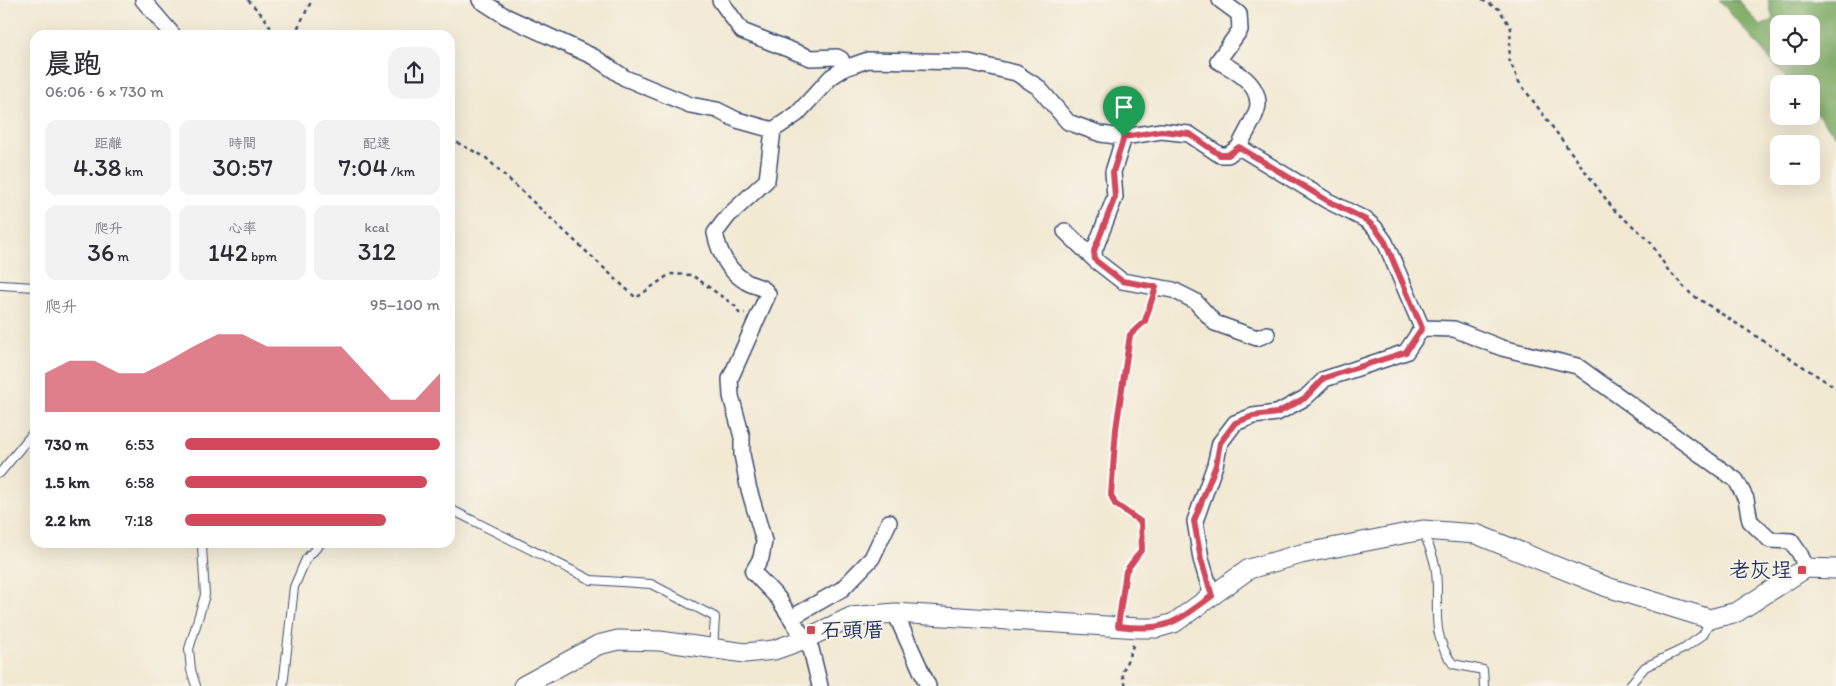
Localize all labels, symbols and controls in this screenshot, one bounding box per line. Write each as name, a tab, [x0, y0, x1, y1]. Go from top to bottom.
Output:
map controls	[1770, 15, 1820, 185]
button: locate	[1770, 15, 1820, 65]
text: 晨跑	[45, 46, 101, 80]
button: share	[388, 47, 440, 99]
button: +	[1770, 75, 1820, 125]
text: 06:06 · 6 × 730 m	[45, 82, 164, 101]
pin	[1103, 86, 1145, 137]
icon: arrive	[1110, 93, 1138, 121]
text: 距離	[94, 135, 122, 152]
text: 時間	[228, 135, 256, 152]
text: 配速	[363, 135, 391, 152]
button: −	[1770, 135, 1820, 185]
text: 4.38	[73, 152, 122, 182]
text: 30:57	[212, 152, 273, 182]
text: 7:04	[339, 152, 388, 182]
text: km	[122, 163, 143, 180]
text: /km	[388, 163, 415, 180]
text: kcal	[364, 219, 389, 236]
text: 爬升	[94, 220, 122, 237]
text: 心率	[228, 220, 256, 237]
text: 312	[358, 236, 396, 266]
text: 36	[87, 237, 114, 267]
text: 142	[208, 237, 248, 267]
text: m	[114, 248, 129, 265]
text: bpm	[248, 248, 277, 265]
text: 95–100 m	[370, 295, 440, 314]
text: 爬升	[45, 297, 77, 316]
text: 730 m	[45, 435, 89, 454]
text: 6:53	[125, 435, 155, 454]
text: 1.5 km	[45, 473, 90, 492]
text: 6:58	[125, 473, 155, 492]
text: 2.2 km	[45, 511, 91, 530]
text: 7:18	[125, 511, 153, 530]
place label: 老灰埕	[1729, 557, 1792, 582]
marker: 老灰埕	[1796, 564, 1808, 576]
place label: 石頭厝	[821, 617, 884, 642]
marker: 石頭厝	[805, 624, 817, 636]

